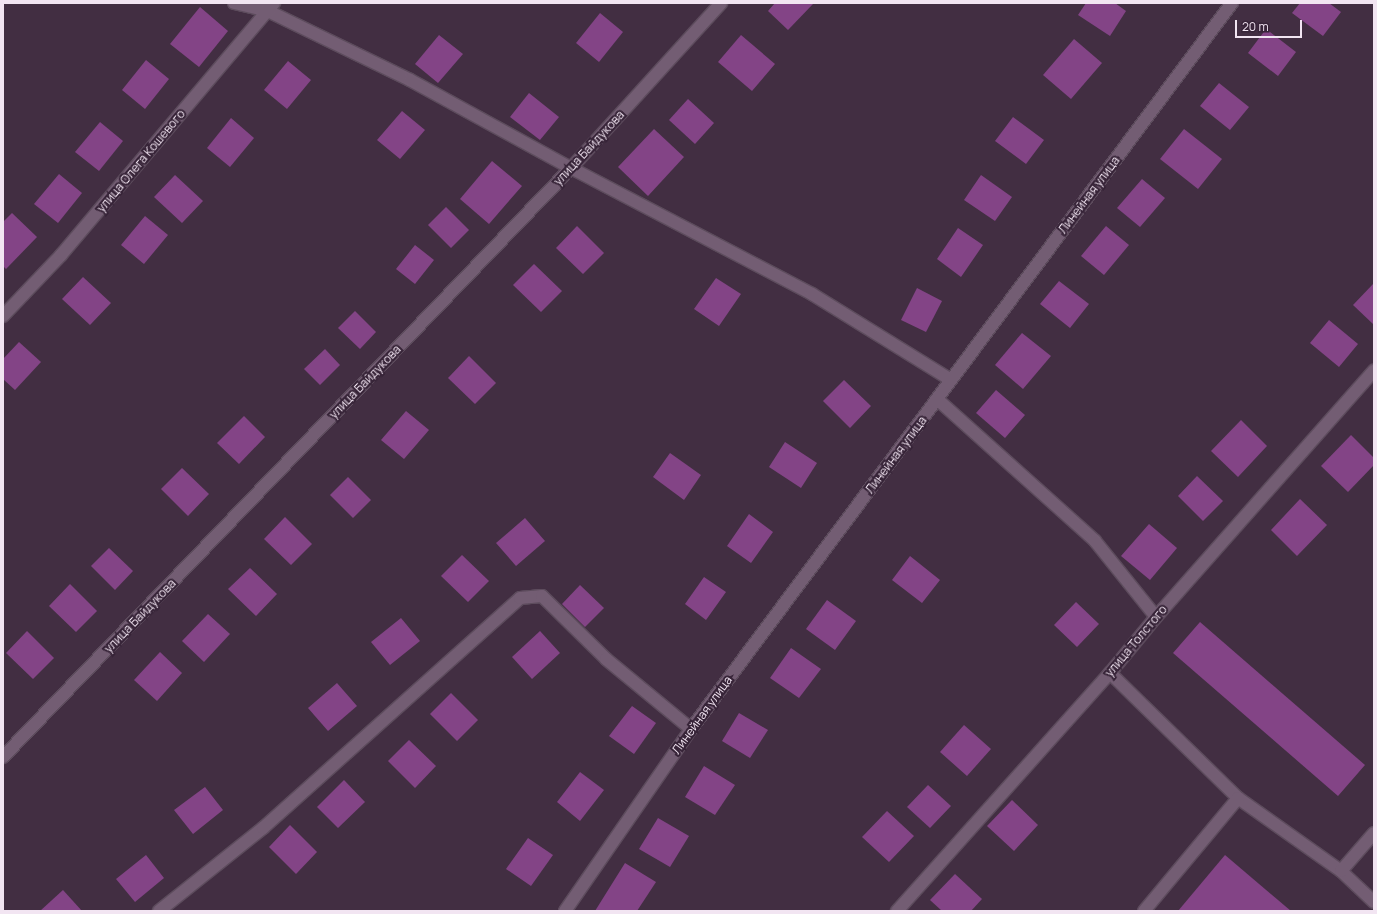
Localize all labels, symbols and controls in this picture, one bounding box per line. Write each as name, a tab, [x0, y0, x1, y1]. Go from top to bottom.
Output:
scale bar	[1237, 12, 1304, 38]
text: 20 m	[1242, 18, 1269, 35]
street label: улица Олега Кошевого	[94, 107, 188, 215]
street label: улица Байдукова	[551, 108, 627, 188]
street label: Линейная улица	[1055, 154, 1123, 236]
street label: улица Байдукова	[326, 342, 404, 422]
street label: Линейная улица	[862, 414, 930, 496]
street label: улица Байдукова	[101, 576, 179, 656]
street label: улица Толстого	[1102, 602, 1170, 680]
street label: Линейная улица	[669, 673, 735, 757]

